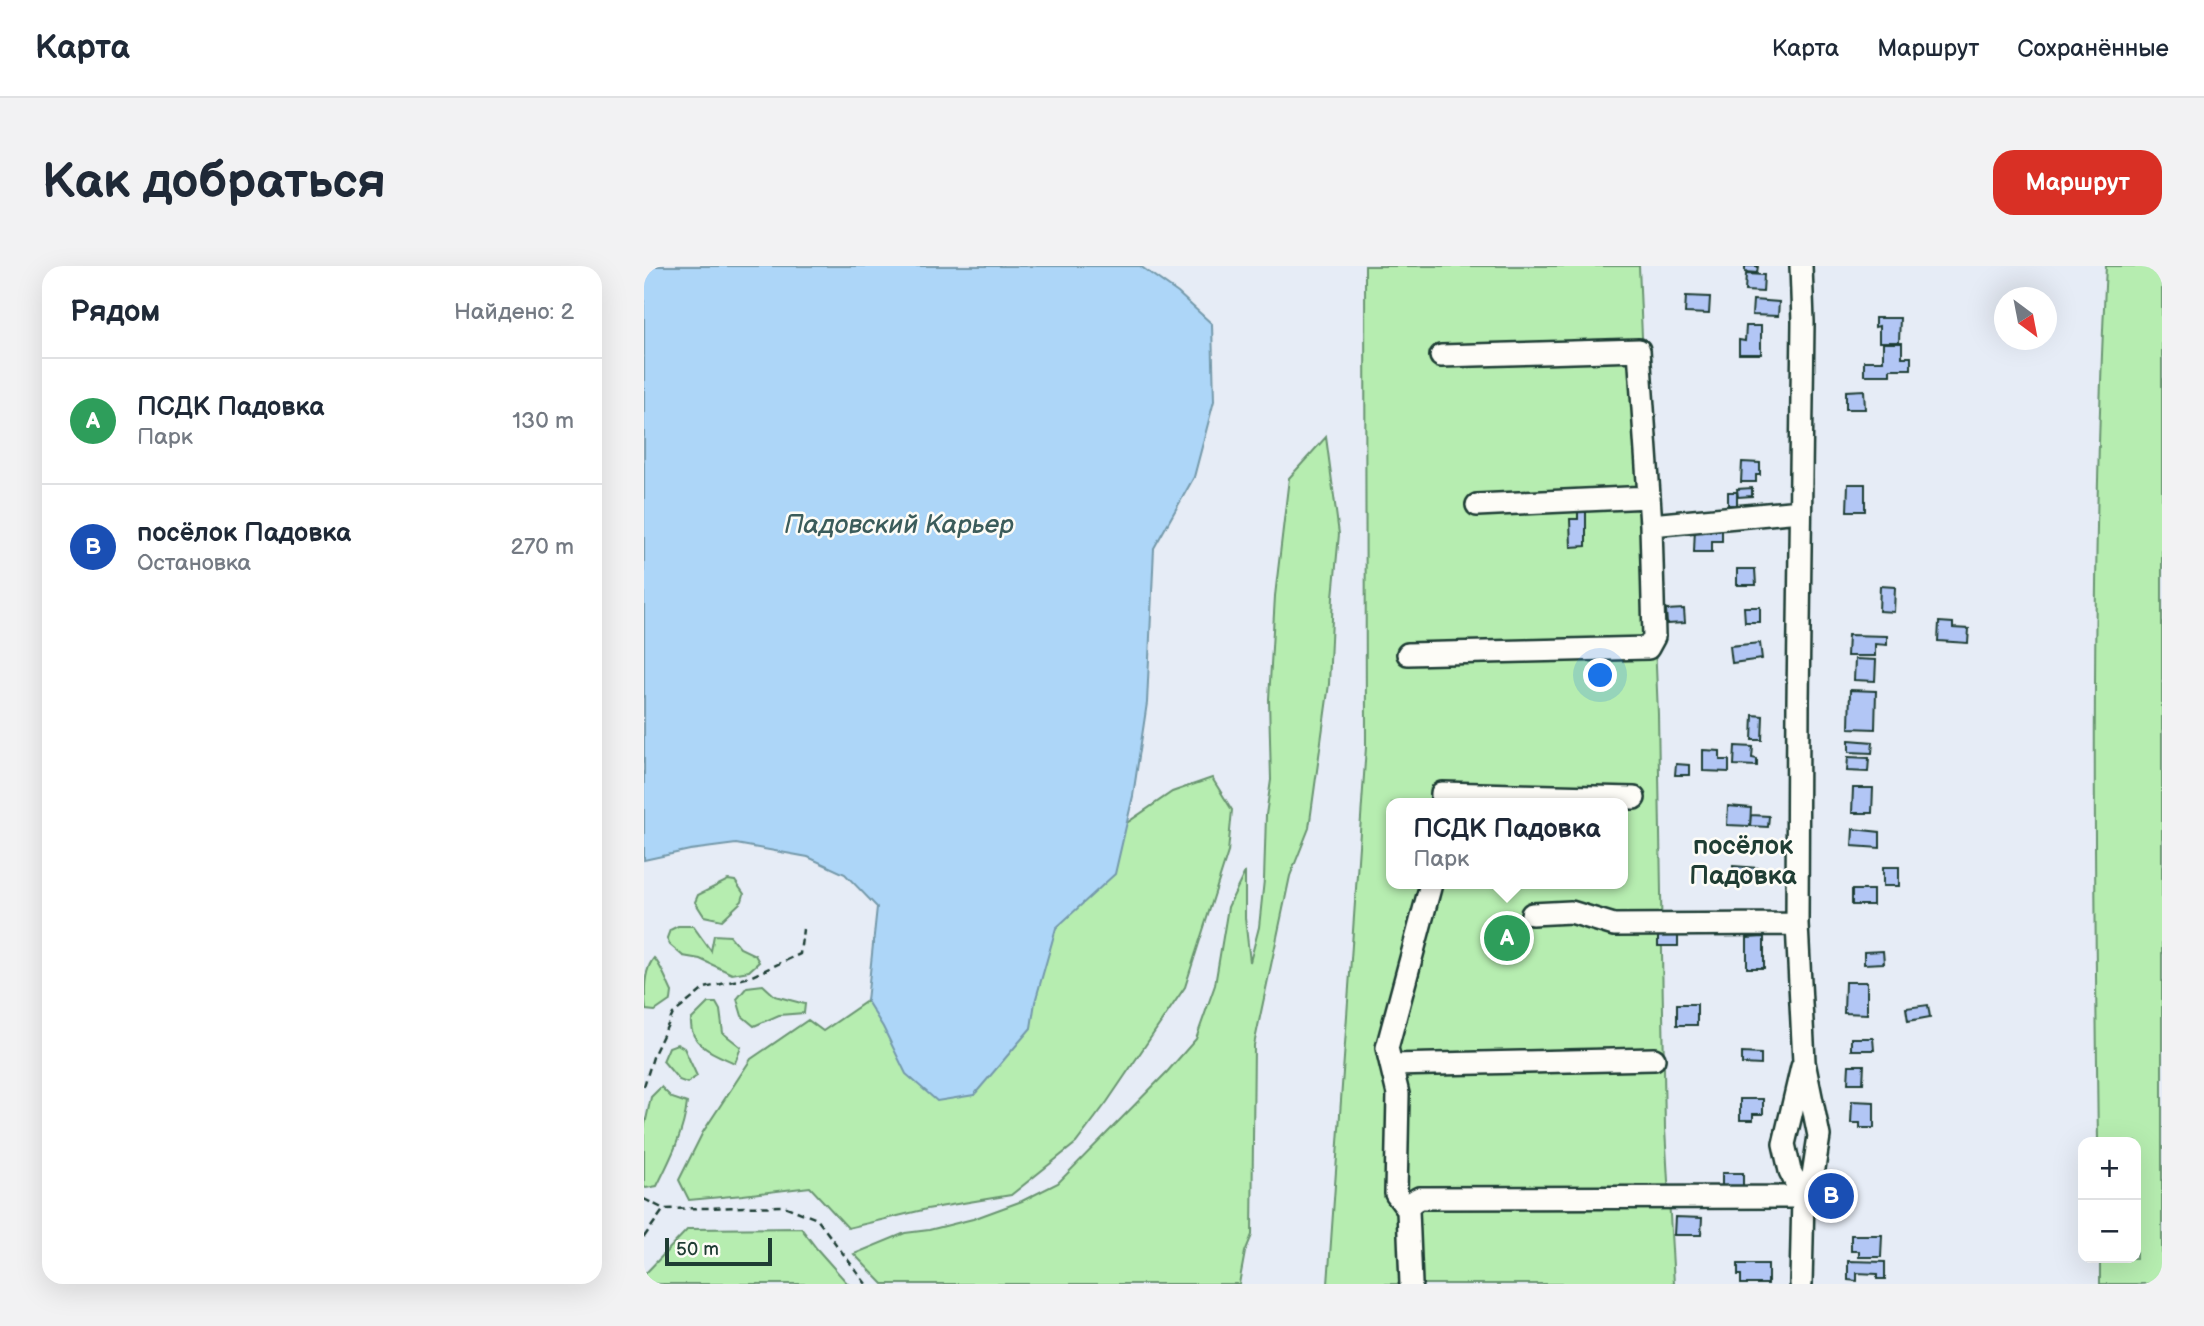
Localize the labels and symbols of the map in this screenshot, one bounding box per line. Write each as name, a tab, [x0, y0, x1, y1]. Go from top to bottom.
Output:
north arrow	[1994, 287, 2057, 350]
water label: Падовский Карьер	[784, 510, 1014, 541]
your location	[1583, 658, 1617, 692]
district label: посёлок Падовка	[1689, 831, 1798, 892]
pin: A	[1484, 912, 1530, 964]
pin: B	[1808, 1170, 1854, 1222]
scale bar	[665, 1235, 772, 1267]

